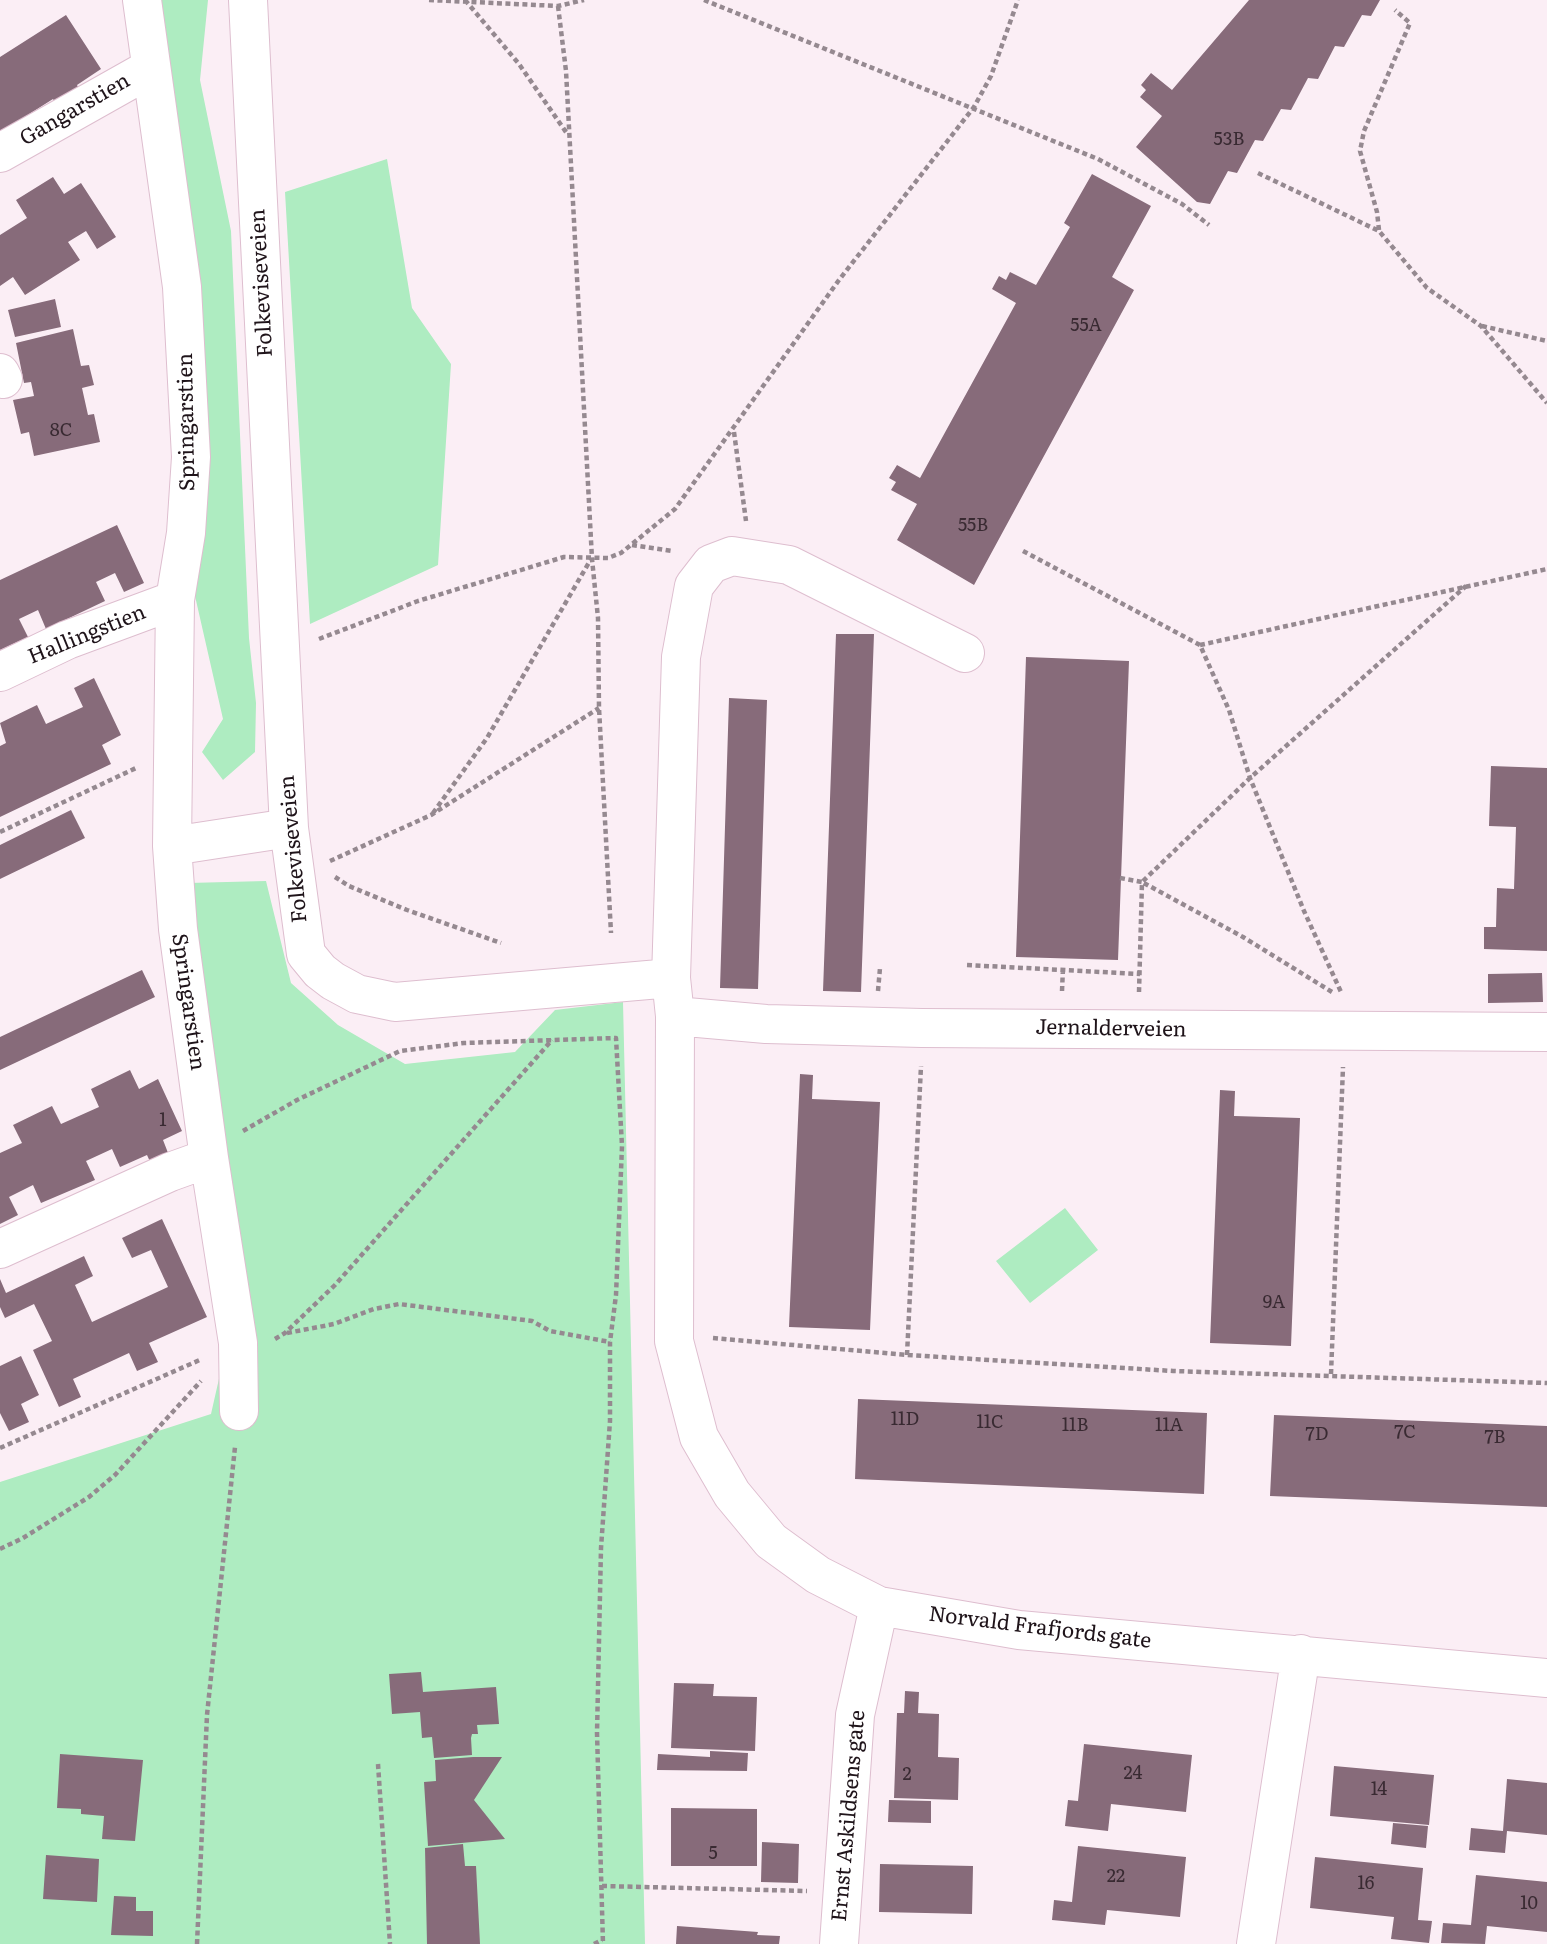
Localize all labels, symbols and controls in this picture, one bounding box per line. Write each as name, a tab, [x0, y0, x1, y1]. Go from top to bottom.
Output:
street label: Gangarstien	[16, 68, 134, 152]
house number: 53B	[1214, 129, 1244, 151]
street label: Folkeviseveien	[246, 208, 278, 358]
house number: 55A	[1070, 315, 1102, 337]
street label: Springarstien	[173, 353, 201, 491]
house number: 8C	[50, 420, 72, 442]
house number: 55B	[958, 515, 988, 537]
street label: Hallingstien	[25, 600, 149, 670]
street label: Folkeviseveien	[275, 774, 313, 924]
street label: Springarstien	[166, 932, 210, 1072]
street label: Jernalderveien	[1035, 1015, 1187, 1043]
house number: 1	[159, 1110, 167, 1132]
house number: 9A	[1263, 1292, 1285, 1314]
house number: 11D	[891, 1409, 919, 1431]
house number: 11C	[976, 1412, 1004, 1434]
house number: 11B	[1062, 1415, 1088, 1437]
house number: 11A	[1155, 1415, 1183, 1437]
house number: 7C	[1394, 1422, 1416, 1444]
house number: 7D	[1306, 1424, 1328, 1446]
house number: 7B	[1484, 1427, 1506, 1449]
street label: Norvald Frafjords gate	[927, 1602, 1153, 1654]
street label: Ernst Askildsens gate	[827, 1709, 871, 1923]
house number: 24	[1123, 1763, 1143, 1785]
house number: 2	[902, 1764, 912, 1786]
house number: 14	[1371, 1779, 1387, 1801]
house number: 5	[708, 1843, 718, 1865]
house number: 22	[1107, 1866, 1125, 1888]
house number: 16	[1358, 1873, 1374, 1895]
house number: 10	[1520, 1893, 1538, 1915]

